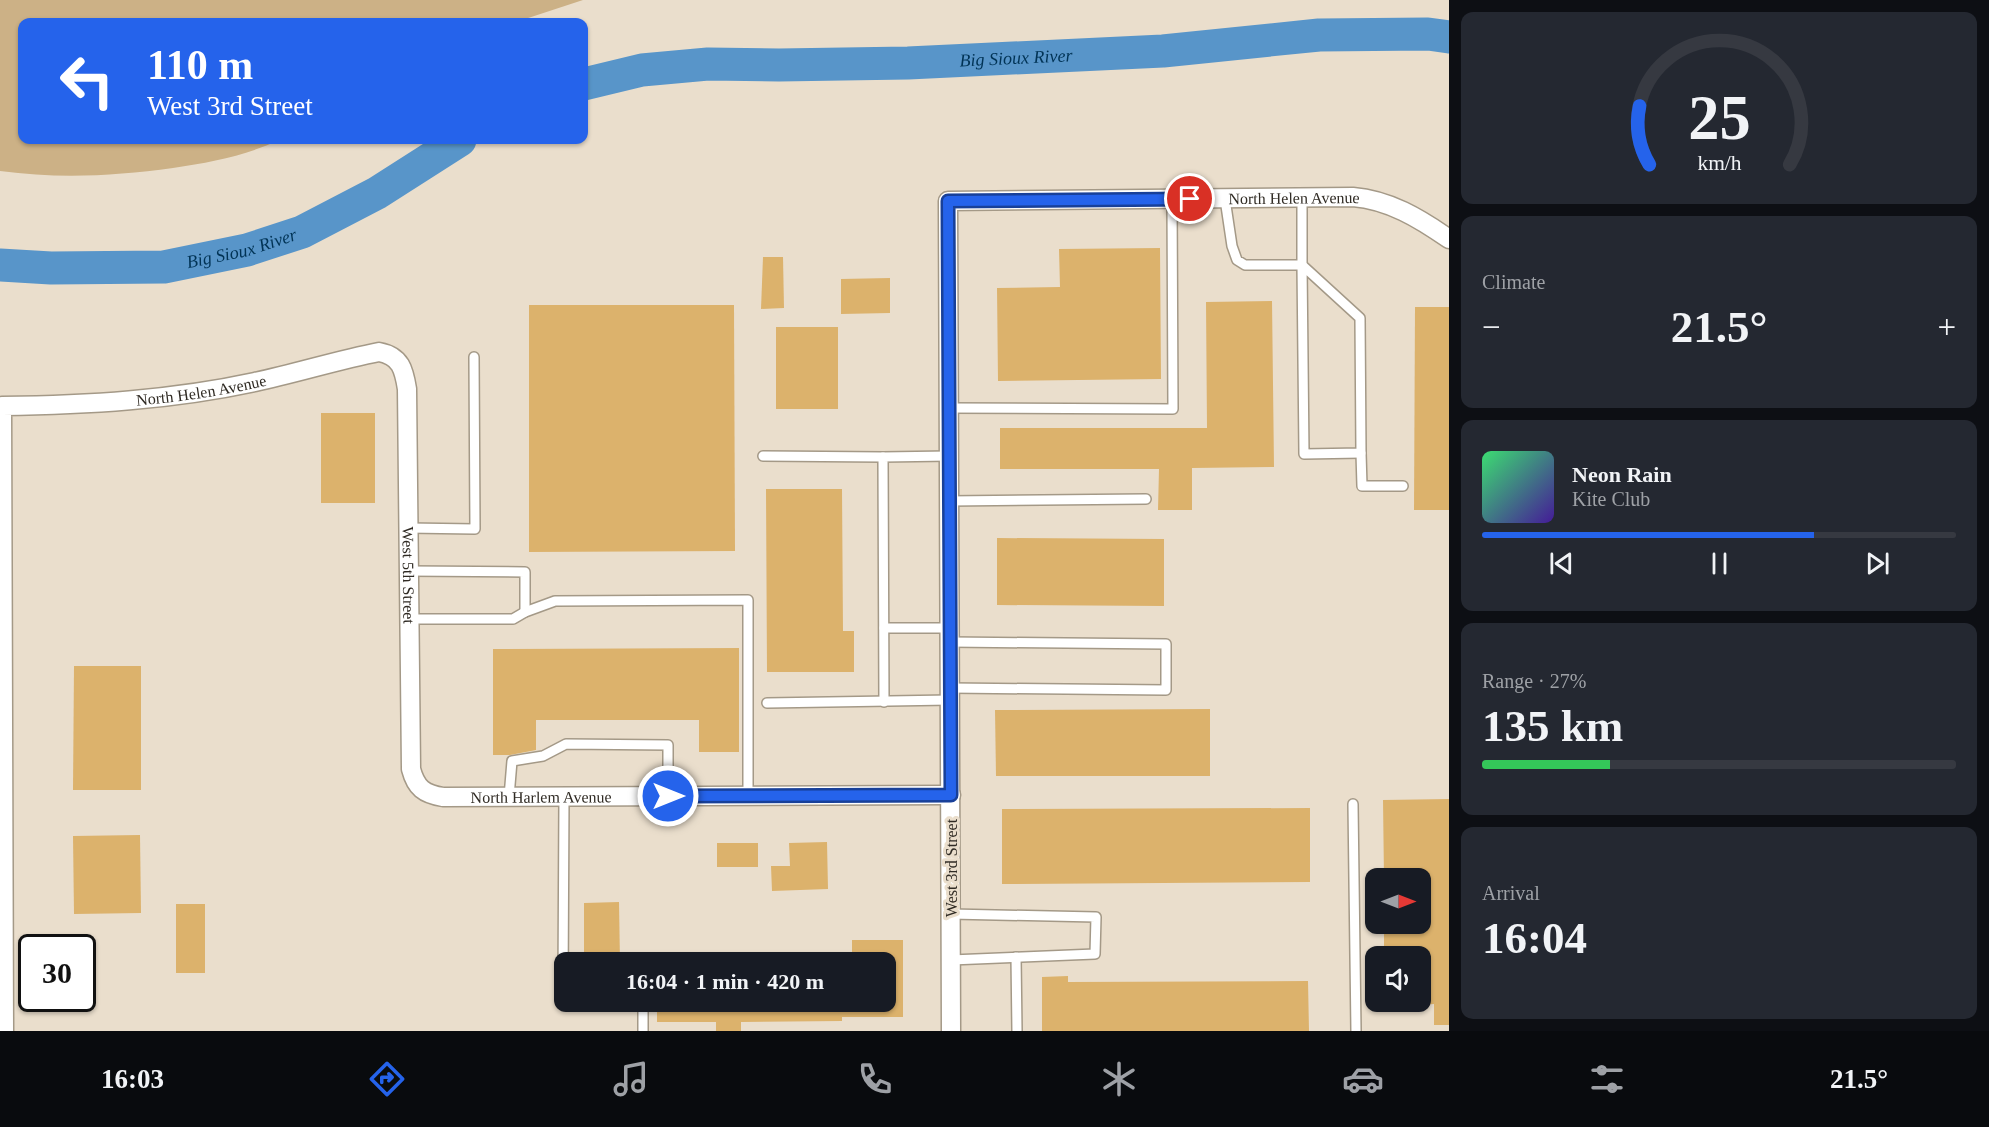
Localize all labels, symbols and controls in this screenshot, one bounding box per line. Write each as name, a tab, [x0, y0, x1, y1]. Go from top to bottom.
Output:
icon: left	[48, 42, 126, 120]
text: 110 m	[147, 42, 253, 88]
water label: Big Sioux River	[959, 45, 1074, 71]
text: 25	[1688, 83, 1750, 152]
text: West 3rd Street	[147, 91, 313, 121]
text: km/h	[1697, 151, 1741, 175]
pin	[1164, 173, 1215, 224]
icon: arrive	[1173, 182, 1206, 215]
street label: North Helen Avenue	[1228, 189, 1360, 207]
water label: Big Sioux River	[185, 224, 300, 272]
text: Climate	[1482, 271, 1545, 293]
text: 21.5°	[1671, 302, 1767, 352]
text: −	[1482, 309, 1501, 345]
text: +	[1937, 309, 1956, 345]
street label: North Helen Avenue	[135, 372, 268, 409]
text: Neon Rain	[1572, 462, 1672, 487]
text: Kite Club	[1572, 488, 1650, 510]
street label: West 5th Street	[399, 526, 417, 624]
icon: previous	[1545, 547, 1578, 580]
icon: pause	[1703, 547, 1736, 580]
icon: next	[1861, 547, 1894, 580]
text: Range · 27%	[1482, 670, 1586, 692]
text: 135 km	[1482, 701, 1623, 751]
position arrow	[636, 764, 700, 828]
street label: North Harlem Avenue	[471, 788, 612, 806]
street label: West 3rd Street	[943, 818, 960, 917]
north arrow	[1365, 868, 1431, 934]
map controls	[1365, 868, 1431, 1012]
text: Arrival	[1482, 882, 1540, 904]
text: 16:04	[1482, 913, 1587, 963]
speed limit sign: 30	[18, 934, 96, 1012]
button: sound	[1365, 946, 1431, 1012]
text: 16:04 · 1 min · 420 m	[626, 969, 824, 994]
icon: directions	[366, 1058, 408, 1100]
icon: music	[610, 1058, 652, 1100]
icon: phone	[854, 1058, 896, 1100]
icon: climate	[1098, 1058, 1140, 1100]
icon: car	[1342, 1058, 1384, 1100]
icon: filters	[1586, 1058, 1628, 1100]
text: 16:03	[101, 1064, 164, 1094]
text: 21.5°	[1830, 1064, 1888, 1094]

